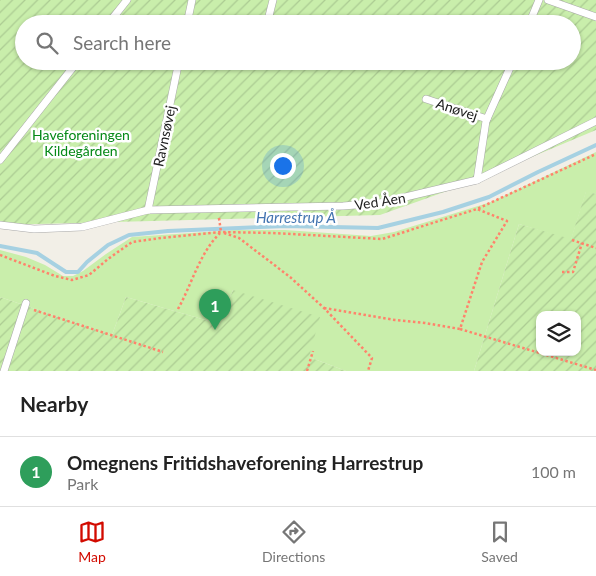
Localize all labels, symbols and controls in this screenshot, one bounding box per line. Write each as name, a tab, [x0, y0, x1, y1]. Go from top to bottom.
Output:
search box	[15, 15, 581, 70]
icon: search	[33, 29, 61, 57]
text: Search here	[73, 31, 171, 54]
street label: Anøvej	[434, 94, 480, 124]
street label: Ravnsøvej	[149, 104, 179, 168]
park label: Haveforeningen Kildegården	[32, 126, 130, 159]
your location	[270, 153, 296, 179]
street label: Ved Åen	[353, 189, 407, 213]
water label: Harrestrup Å	[256, 208, 336, 226]
pin: 1	[199, 289, 231, 330]
map controls	[536, 311, 581, 356]
button: layers	[536, 311, 581, 356]
text: Nearby	[20, 391, 88, 416]
text: Omegnens Fritidshaveforening Harrestrup	[67, 451, 423, 474]
text: 1	[31, 462, 41, 481]
text: 100 m	[531, 462, 576, 481]
text: Park	[67, 474, 98, 493]
tab: Map	[78, 518, 106, 565]
tab: Directions	[262, 518, 325, 565]
tab: Saved	[481, 518, 518, 565]

